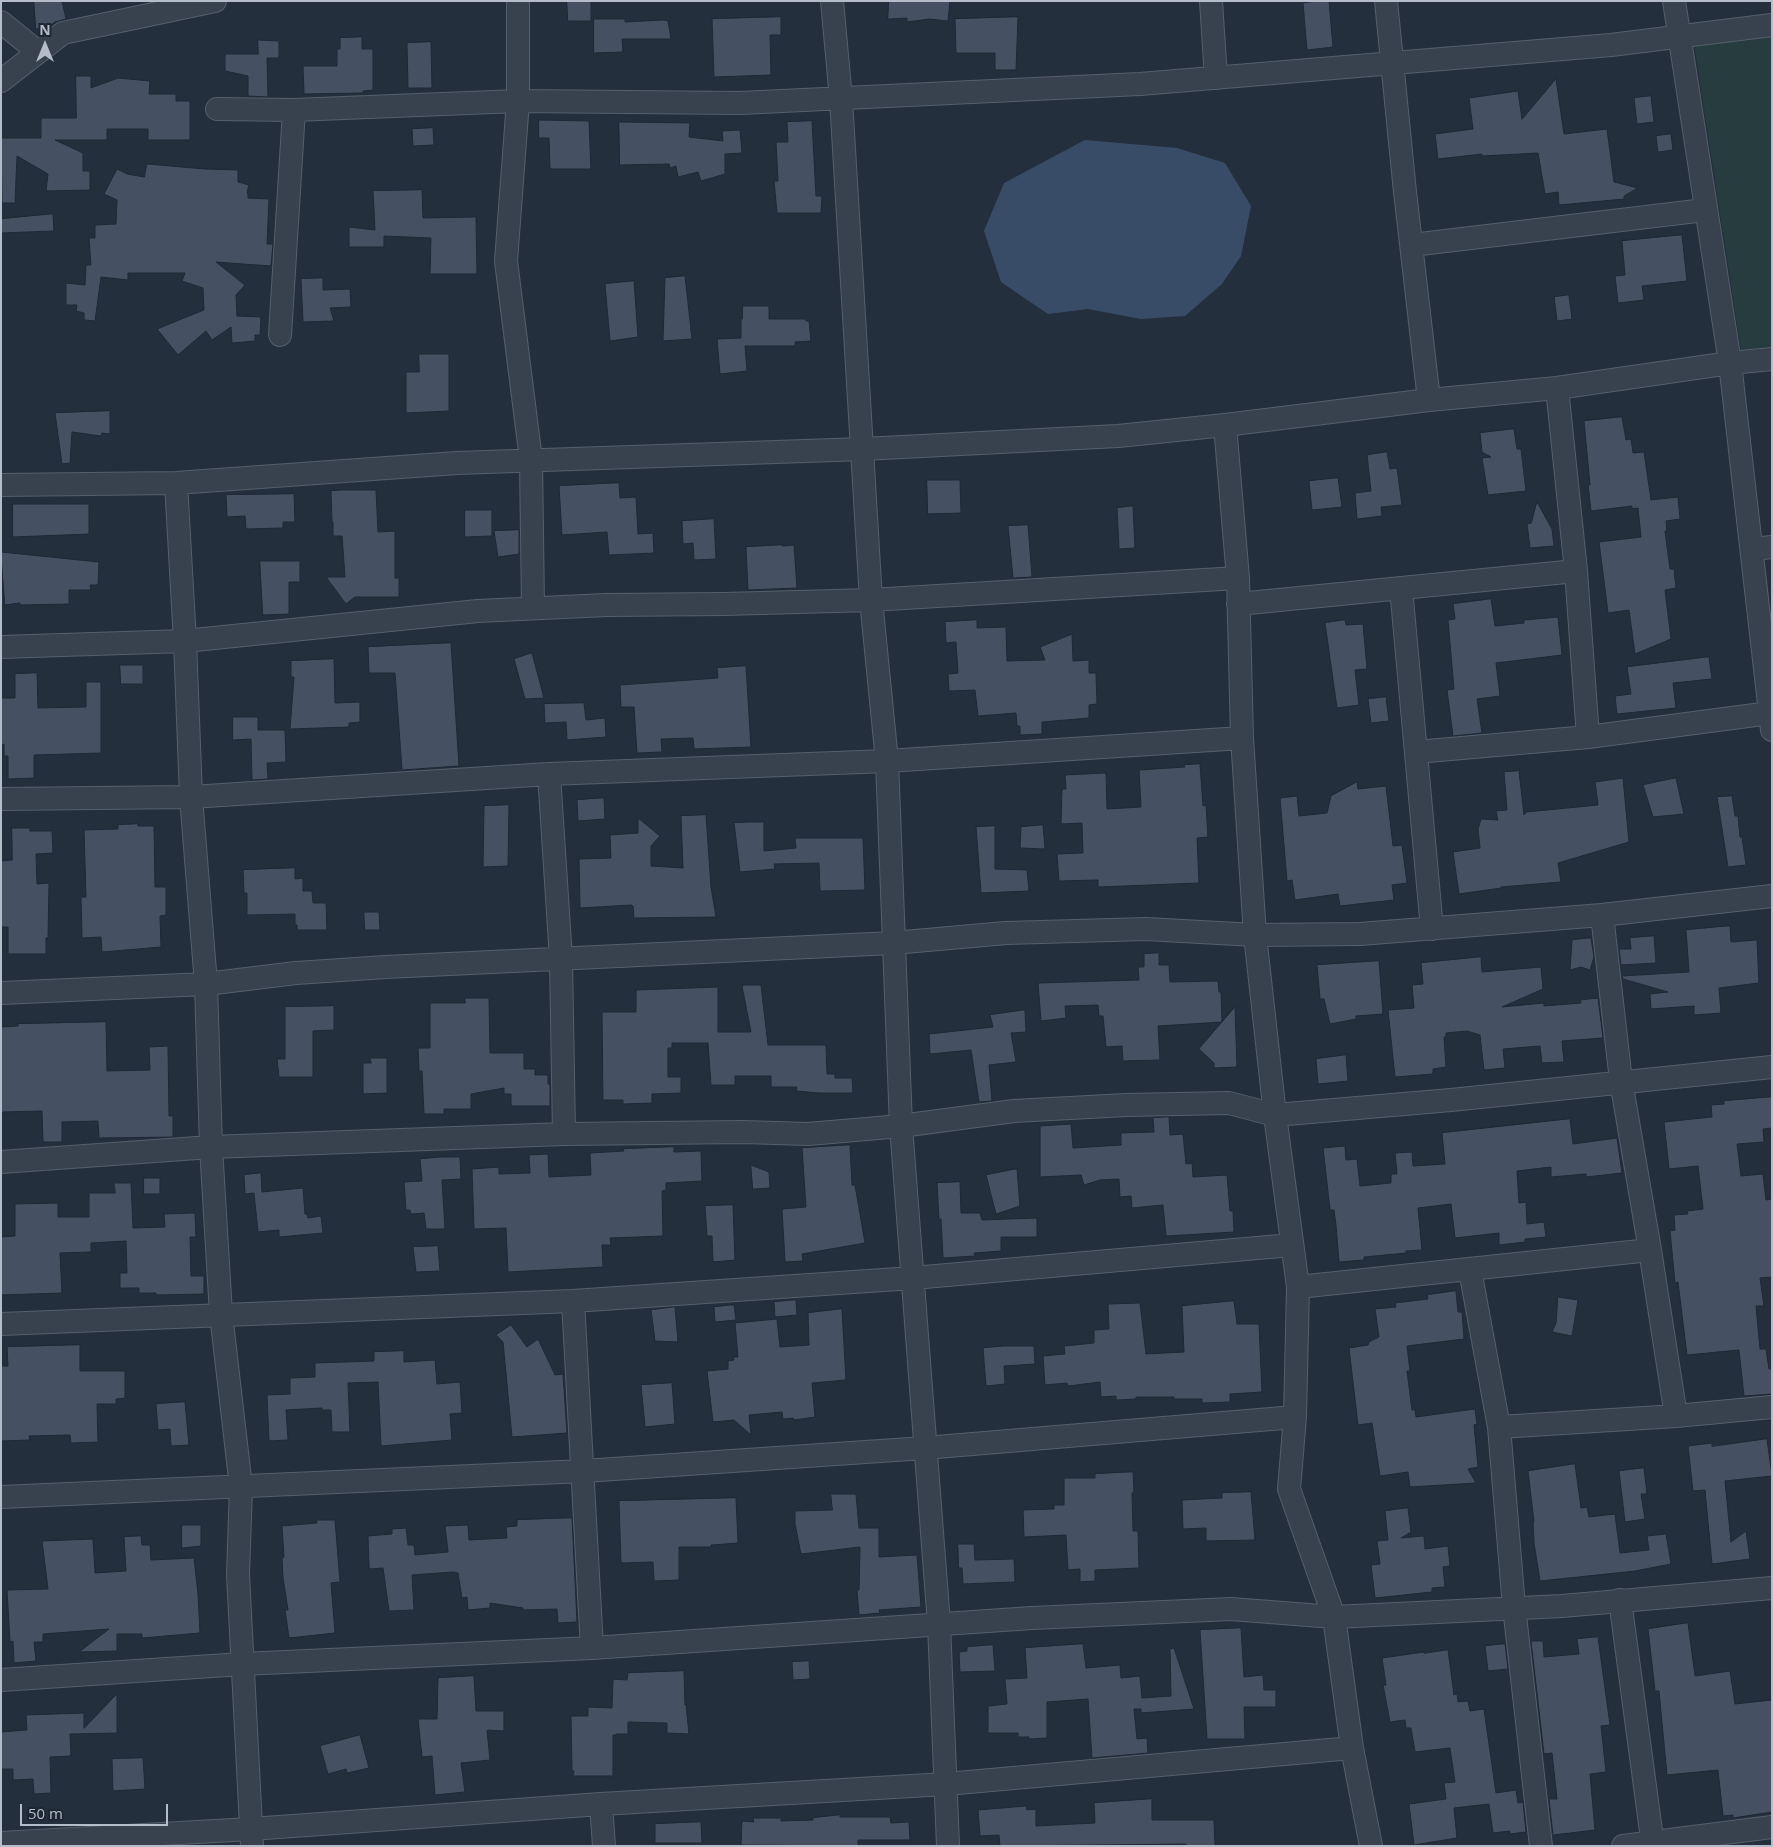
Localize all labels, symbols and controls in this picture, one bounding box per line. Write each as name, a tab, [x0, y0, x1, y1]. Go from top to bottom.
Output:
north arrow	[20, 20, 70, 70]
text: N	[39, 20, 51, 39]
scale bar	[22, 1794, 170, 1826]
text: 50 m	[28, 1803, 63, 1823]

